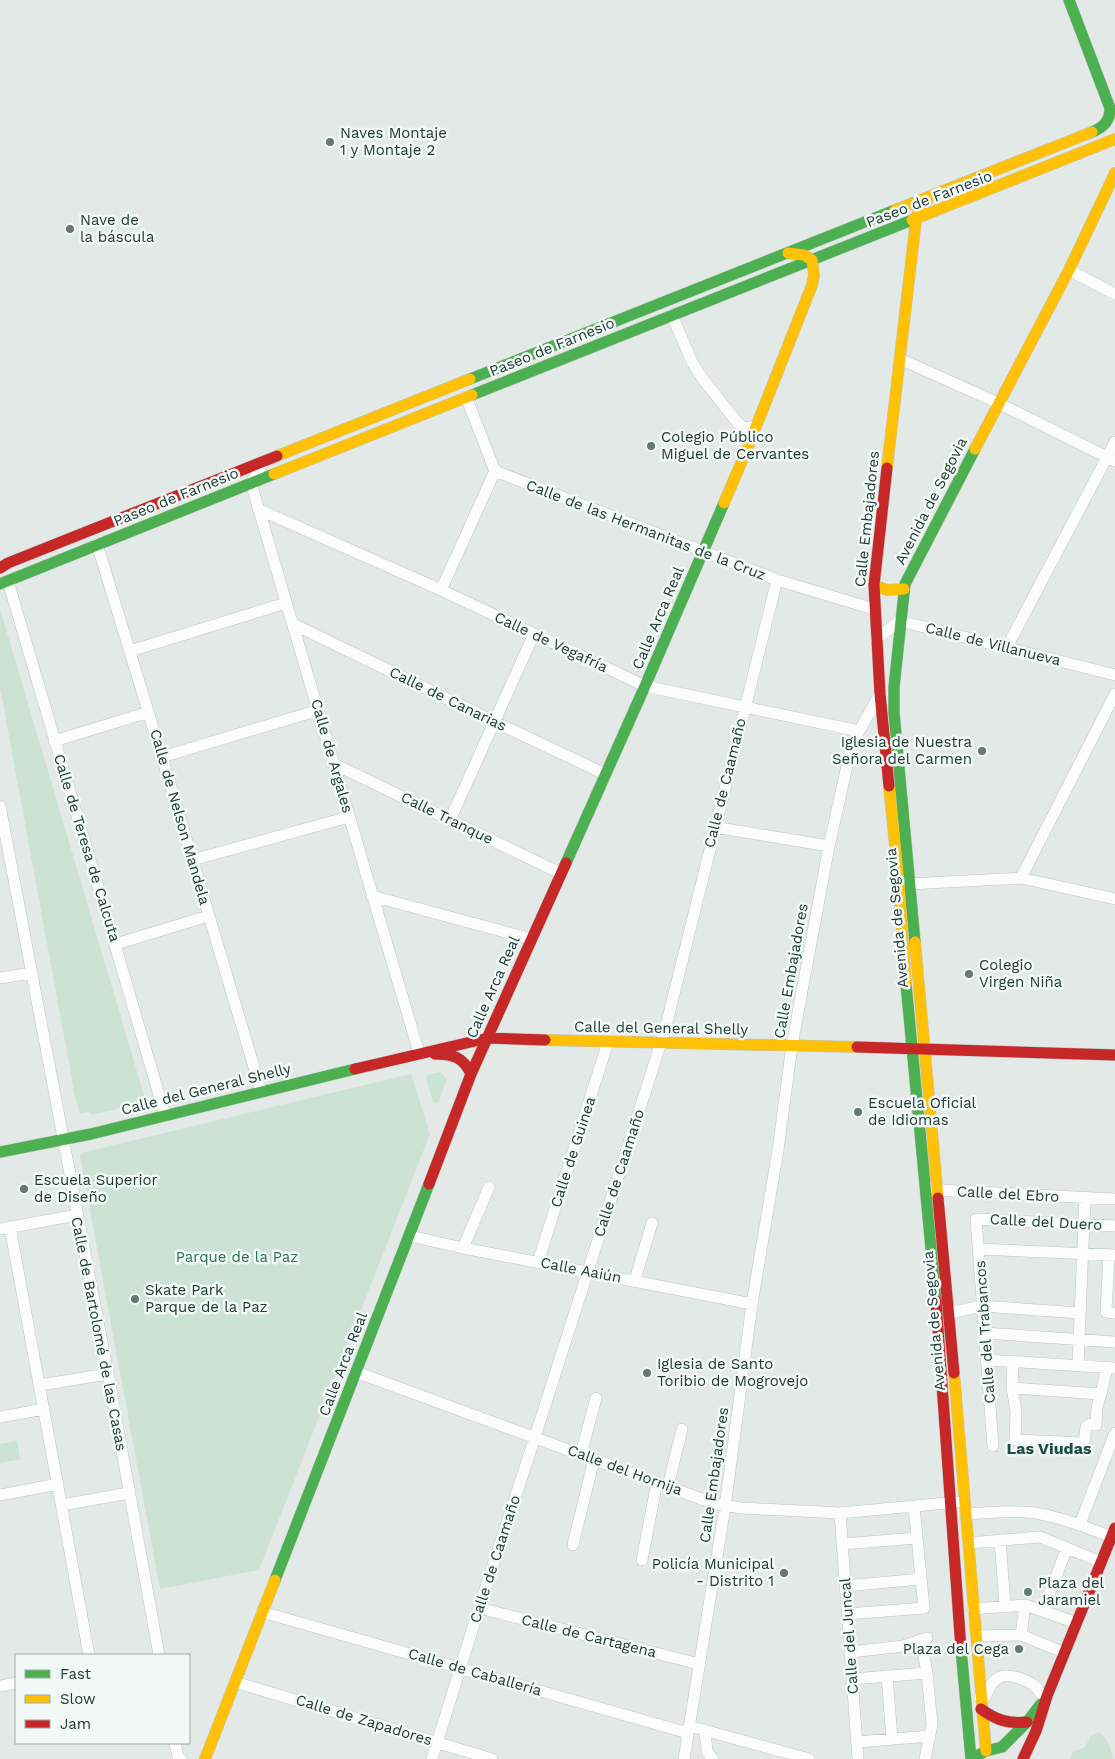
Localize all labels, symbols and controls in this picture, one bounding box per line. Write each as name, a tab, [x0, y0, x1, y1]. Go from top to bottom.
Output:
place label: Naves Montaje 1 y Montaje 2	[340, 124, 447, 159]
marker: Naves Montaje 1 y Montaje 2	[324, 136, 336, 148]
street label: Paseo de Farnesio	[864, 167, 994, 231]
place label: Nave de la báscula	[80, 211, 155, 246]
marker: Nave de la báscula	[64, 223, 76, 235]
street label: Paseo de Farnesio	[487, 314, 617, 380]
place label: Colegio Público Miguel de Cervantes	[661, 428, 809, 463]
street label: Avenida de Segovia	[891, 434, 971, 568]
marker: Colegio Público Miguel de Cervantes	[645, 440, 657, 452]
street label: Calle Embajadores	[851, 450, 883, 588]
street label: Paseo de Farnesio	[111, 464, 241, 530]
street label: Calle de las Hermanitas de la Cruz	[524, 476, 768, 584]
street label: Calle Arca Real	[628, 563, 688, 672]
street label: Calle de Vegafría	[491, 608, 611, 676]
street label: Calle de Villanueva	[923, 618, 1063, 670]
street label: Calle de Canarias	[387, 663, 510, 735]
street label: Calle de Argales	[307, 697, 357, 815]
street label: Calle de Caamaño	[700, 716, 750, 850]
street label: Calle de Nelson Mandela	[146, 727, 214, 907]
place label: Iglesia de Nuestra Señora del Carmen	[832, 733, 972, 768]
marker: Iglesia de Nuestra Señora del Carmen	[976, 745, 988, 757]
street label: Calle de Teresa de Calcuta	[50, 752, 124, 944]
street label: Calle Tranque	[398, 788, 496, 848]
street label: Avenida de Segovia	[882, 847, 912, 989]
street label: Calle Embajadores	[770, 902, 812, 1040]
street label: Calle Arca Real	[462, 933, 524, 1041]
place label: Colegio Virgen Niña	[979, 956, 1063, 991]
marker: Colegio Virgen Niña	[963, 968, 975, 980]
street label: Calle del General Shelly	[574, 1017, 748, 1039]
street label: Calle del General Shelly	[119, 1059, 293, 1119]
street label: Calle de Guinea	[547, 1094, 600, 1210]
place label: Escuela Oficial de Idiomas	[868, 1094, 977, 1129]
marker: Escuela Oficial de Idiomas	[852, 1106, 864, 1118]
street label: Calle de Caamaño	[590, 1107, 648, 1239]
place label: Escuela Superior de Diseño	[34, 1171, 158, 1206]
street label: Calle del Ebro	[956, 1182, 1060, 1206]
marker: Escuela Superior de Diseño	[18, 1183, 30, 1195]
street label: Calle del Duero	[989, 1210, 1103, 1234]
street label: Calle de Bartolomé de las Casas	[67, 1215, 131, 1453]
park label: Parque de la Paz	[176, 1248, 298, 1266]
street label: Avenida de Segovia	[919, 1250, 949, 1392]
street label: Calle Aaiún	[539, 1253, 623, 1287]
street label: Calle del Trabancos	[971, 1260, 999, 1404]
place label: Skate Park Parque de la Paz	[145, 1281, 268, 1316]
marker: Skate Park Parque de la Paz	[129, 1293, 141, 1305]
street label: Calle Arca Real	[315, 1309, 371, 1419]
place label: Iglesia de Santo Toribio de Mogrovejo	[657, 1355, 808, 1390]
marker: Iglesia de Santo Toribio de Mogrovejo	[641, 1367, 653, 1379]
street label: Calle Embajadores	[696, 1406, 732, 1544]
district label: Las Viudas	[1007, 1439, 1092, 1458]
street label: Calle del Hornija	[565, 1441, 685, 1499]
street label: Calle de Caamaño	[466, 1493, 524, 1625]
place label: Policía Municipal - Distrito 1	[652, 1555, 774, 1590]
marker: Policía Municipal - Distrito 1	[778, 1567, 790, 1579]
place label: Plaza del Jaramiel	[1038, 1574, 1105, 1609]
street label: Calle del Juncal	[836, 1577, 862, 1695]
marker: Plaza del Jaramiel	[1022, 1586, 1034, 1598]
street label: Calle de Cartagena	[520, 1611, 659, 1662]
place label: Plaza del Cega	[903, 1640, 1010, 1658]
marker: Plaza del Cega	[1013, 1643, 1025, 1655]
street label: Calle de Caballería	[406, 1644, 544, 1700]
legend	[15, 1654, 190, 1744]
text: Fast	[60, 1665, 92, 1683]
text: Slow	[60, 1690, 96, 1708]
street label: Calle de Zapadores	[294, 1691, 434, 1749]
text: Jam	[60, 1715, 91, 1733]

